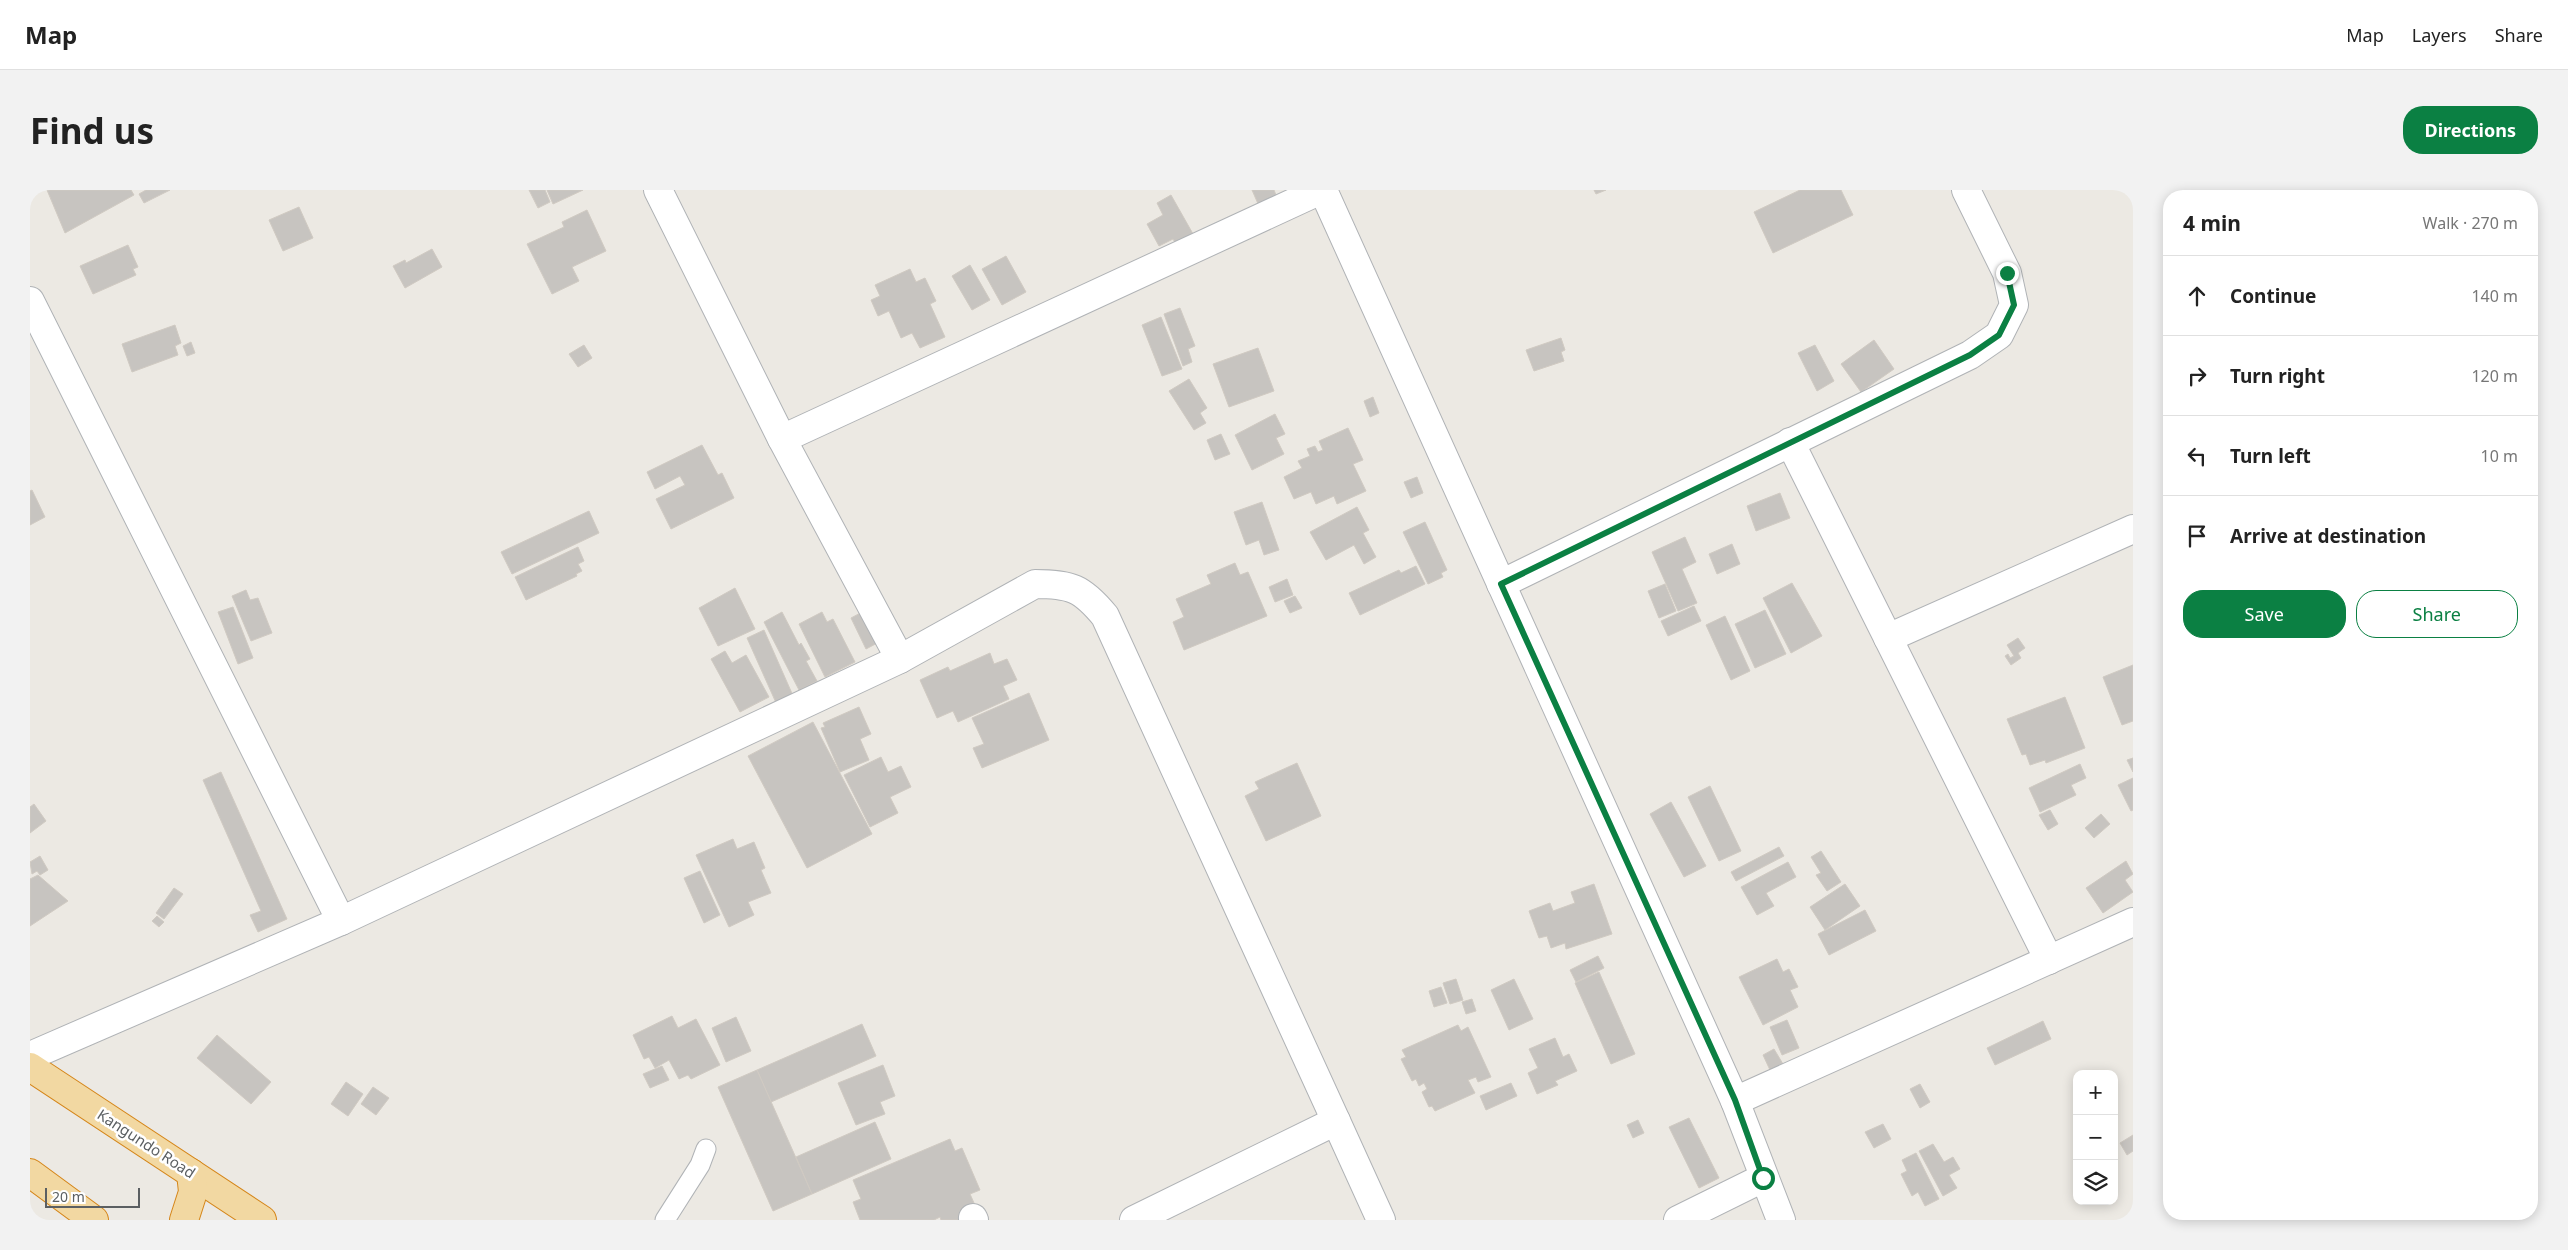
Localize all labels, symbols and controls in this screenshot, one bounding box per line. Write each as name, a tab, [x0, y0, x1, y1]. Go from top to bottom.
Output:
text: Map	[25, 18, 77, 51]
text: Map	[2346, 23, 2384, 47]
text: Layers	[2412, 23, 2467, 47]
text: Share	[2495, 23, 2543, 47]
button: Directions	[2403, 106, 2538, 154]
text: Find us	[30, 107, 154, 154]
text: 4 min	[2183, 209, 2241, 237]
text: Walk · 270 m	[2423, 212, 2518, 234]
route end	[1996, 262, 2019, 285]
icon: ahead	[2183, 282, 2211, 310]
text: Continue	[2230, 283, 2316, 309]
text: 140 m	[2471, 285, 2518, 307]
icon: right	[2183, 362, 2211, 390]
text: Turn right	[2230, 363, 2325, 389]
text: 120 m	[2471, 365, 2518, 387]
icon: left	[2183, 442, 2211, 470]
text: Turn left	[2230, 443, 2311, 469]
text: 10 m	[2481, 445, 2518, 467]
icon: arrive	[2183, 522, 2211, 550]
text: Arrive at destination	[2230, 523, 2426, 549]
button: Save	[2183, 590, 2346, 638]
button: Share	[2356, 590, 2518, 638]
map controls	[2073, 1070, 2118, 1205]
button: +	[2073, 1070, 2118, 1115]
street label: Kangundo Road	[94, 1104, 199, 1182]
button: −	[2073, 1115, 2118, 1160]
button: layers	[2073, 1160, 2118, 1205]
route start	[1752, 1167, 1775, 1190]
scale bar	[45, 1185, 140, 1208]
text: 20 m	[52, 1187, 85, 1206]

